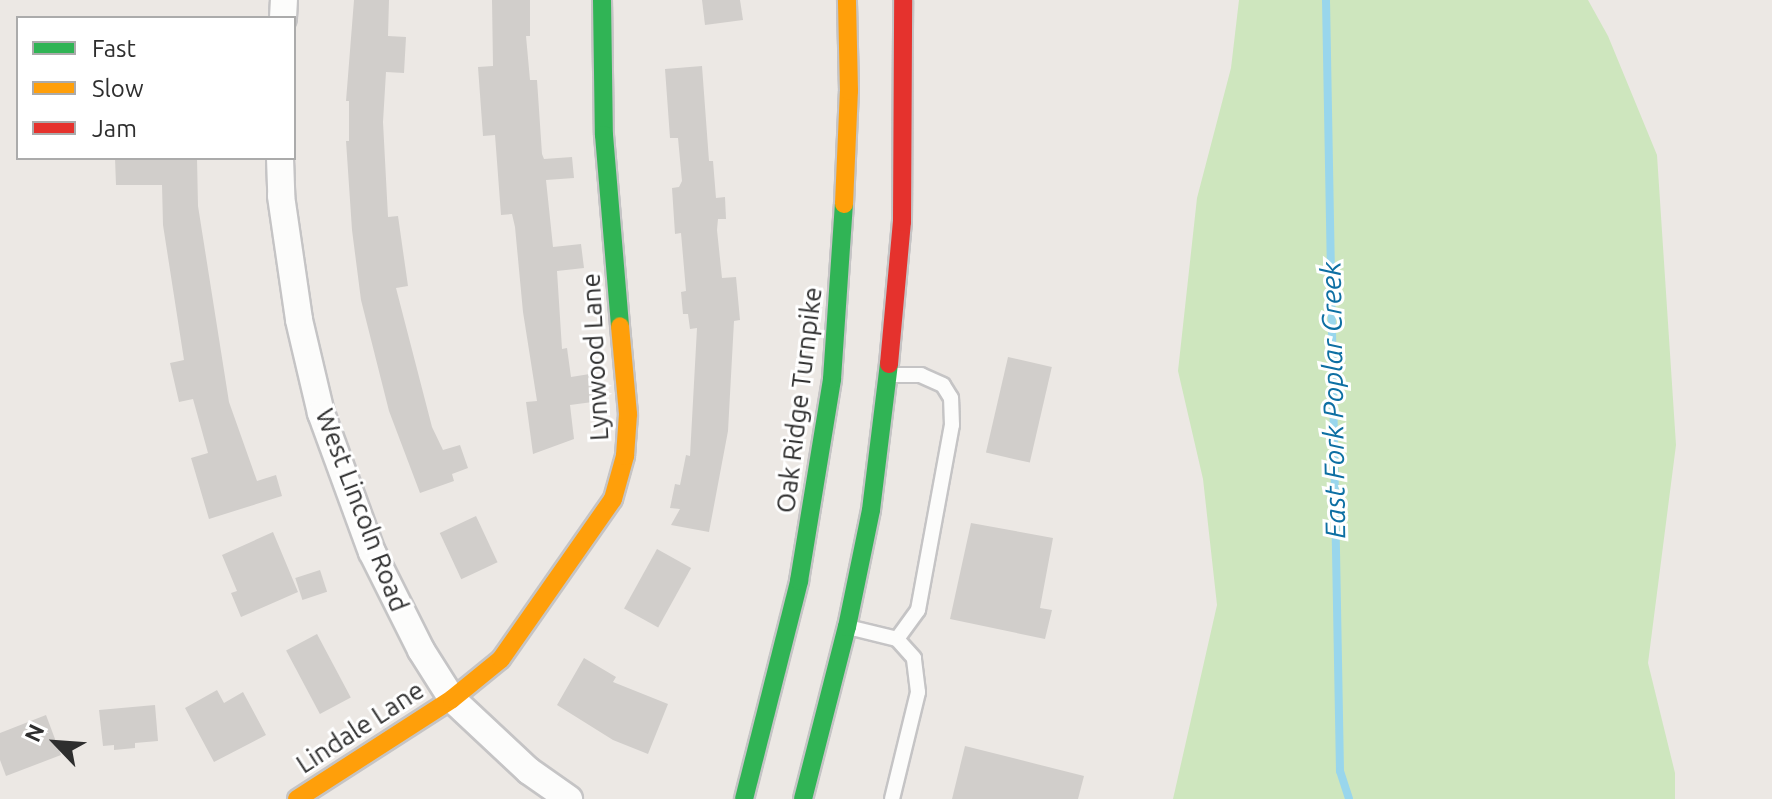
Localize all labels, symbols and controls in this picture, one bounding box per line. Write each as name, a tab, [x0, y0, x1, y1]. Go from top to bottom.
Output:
legend	[16, 16, 296, 160]
text: Fast	[92, 35, 136, 62]
text: Slow	[92, 75, 144, 102]
text: Jam	[92, 115, 137, 142]
water label: East Fork Poplar Creek	[1314, 261, 1352, 539]
street label: Lynwood Lane	[575, 272, 615, 442]
street label: Oak Ridge Turnpike	[770, 285, 828, 515]
street label: West Lincoln Road	[309, 404, 415, 616]
street label: Lindale Lane	[290, 674, 430, 780]
north arrow	[16, 703, 96, 783]
text: N	[19, 720, 49, 745]

